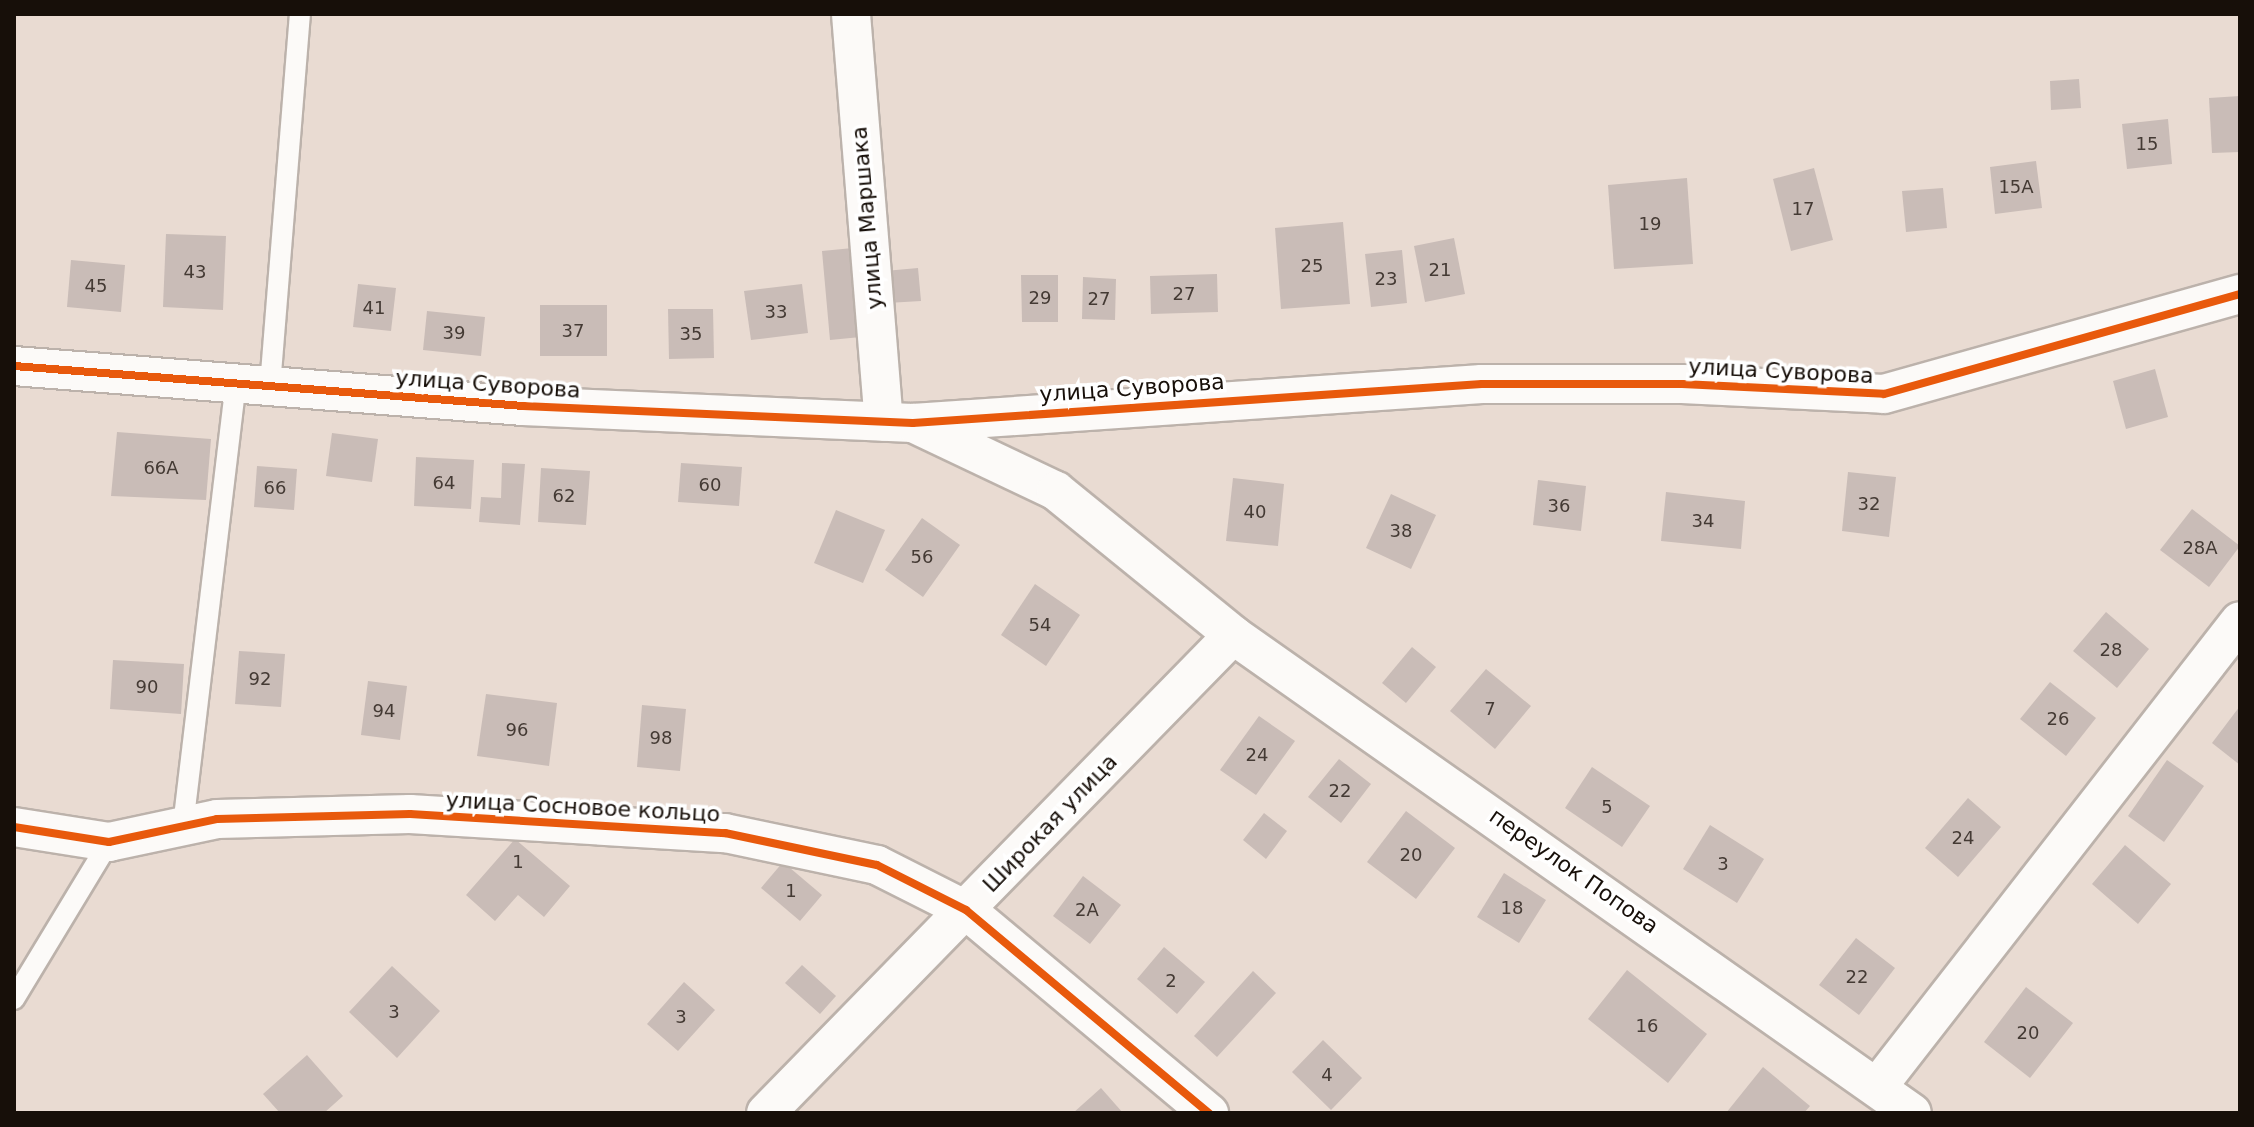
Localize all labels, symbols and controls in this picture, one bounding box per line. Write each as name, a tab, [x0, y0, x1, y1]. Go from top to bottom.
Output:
street label: улица Маршака	[846, 125, 888, 311]
house number: 15	[2136, 133, 2158, 155]
house number: 15А	[1998, 176, 2034, 198]
house number: 17	[1792, 198, 1814, 220]
house number: 19	[1639, 213, 1661, 235]
house number: 25	[1301, 255, 1323, 277]
house number: 21	[1429, 259, 1451, 281]
house number: 43	[184, 261, 206, 283]
house number: 23	[1375, 268, 1397, 290]
house number: 45	[85, 275, 107, 297]
house number: 27	[1173, 283, 1195, 305]
house number: 29	[1029, 287, 1051, 309]
house number: 27	[1088, 288, 1110, 310]
house number: 41	[363, 297, 385, 319]
house number: 33	[765, 301, 787, 323]
house number: 37	[562, 320, 584, 342]
house number: 39	[443, 322, 465, 344]
house number: 35	[680, 323, 702, 345]
street label: улица Суворова	[1688, 353, 1874, 389]
street label: улица Суворова	[395, 364, 581, 404]
street label: улица Суворова	[1039, 368, 1225, 408]
house number: 66А	[143, 457, 179, 479]
house number: 64	[433, 472, 455, 494]
house number: 60	[699, 474, 721, 496]
house number: 66	[264, 477, 286, 499]
house number: 62	[553, 485, 575, 507]
house number: 32	[1858, 493, 1880, 515]
house number: 36	[1548, 495, 1570, 517]
house number: 40	[1244, 501, 1266, 523]
house number: 34	[1692, 510, 1714, 532]
house number: 38	[1390, 520, 1412, 542]
house number: 28А	[2182, 537, 2218, 559]
house number: 56	[911, 546, 933, 568]
house number: 54	[1029, 614, 1051, 636]
house number: 28	[2100, 639, 2122, 661]
house number: 92	[249, 668, 271, 690]
house number: 90	[136, 676, 158, 698]
house number: 7	[1484, 698, 1496, 720]
house number: 94	[373, 700, 395, 722]
house number: 26	[2047, 708, 2069, 730]
house number: 96	[506, 719, 528, 741]
house number: 98	[650, 727, 672, 749]
house number: 24	[1246, 744, 1268, 766]
street label: Широкая улица	[977, 748, 1123, 898]
house number: 22	[1329, 780, 1351, 802]
street label: улица Сосновое кольцо	[445, 787, 721, 827]
house number: 5	[1601, 796, 1613, 818]
street label: переулок Попова	[1484, 803, 1664, 939]
house number: 24	[1952, 827, 1974, 849]
house number: 20	[1400, 844, 1422, 866]
house number: 1	[512, 851, 524, 873]
house number: 3	[1717, 853, 1729, 875]
house number: 1	[785, 880, 797, 902]
house number: 18	[1501, 897, 1523, 919]
house number: 2А	[1075, 899, 1099, 921]
house number: 22	[1846, 966, 1868, 988]
house number: 2	[1165, 970, 1177, 992]
house number: 3	[388, 1001, 400, 1023]
house number: 3	[675, 1006, 687, 1028]
house number: 16	[1636, 1015, 1658, 1037]
house number: 20	[2017, 1022, 2039, 1044]
house number: 4	[1321, 1064, 1333, 1086]

